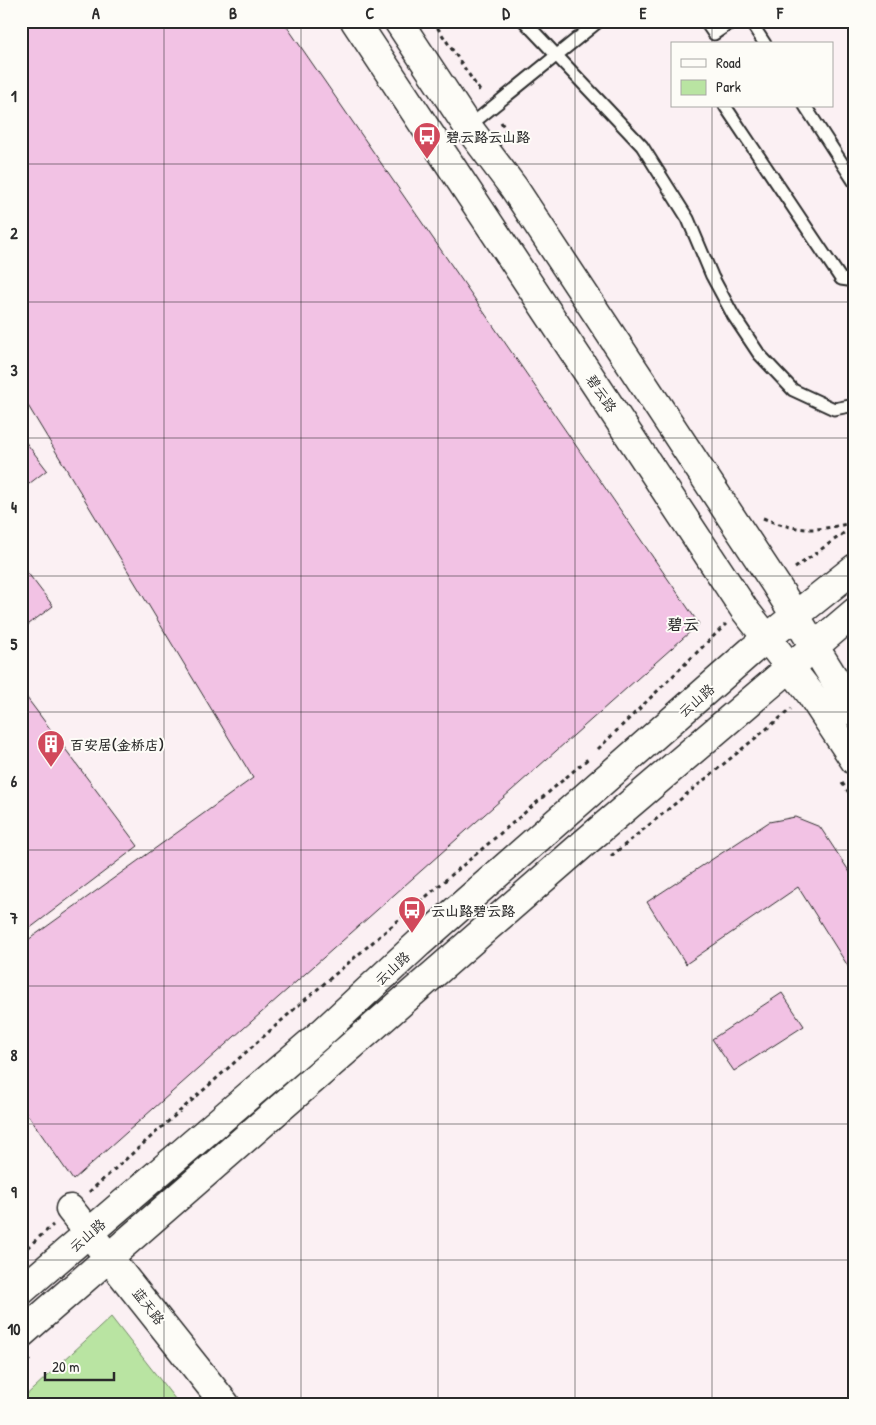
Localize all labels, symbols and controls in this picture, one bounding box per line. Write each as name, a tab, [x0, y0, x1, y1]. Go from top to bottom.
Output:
text: A	[92, 2, 100, 24]
text: B	[229, 2, 237, 24]
text: C	[366, 2, 375, 24]
text: D	[502, 2, 510, 24]
text: E	[639, 2, 647, 24]
text: F	[776, 2, 784, 24]
legend	[671, 42, 834, 108]
text: Road	[716, 52, 741, 73]
text: Park	[716, 76, 741, 97]
text: 1	[11, 85, 17, 107]
bus stop icon: 碧云路云山路	[412, 121, 442, 160]
place label: 碧云路云山路	[446, 127, 530, 146]
text: 2	[10, 222, 18, 244]
text: 3	[10, 359, 18, 381]
street label: 碧云路	[582, 370, 622, 416]
text: 4	[11, 496, 17, 518]
district label: 碧云	[667, 613, 699, 635]
text: 5	[11, 633, 18, 655]
street label: 云山路	[674, 679, 718, 721]
building icon: 百安居(金桥店)	[36, 729, 66, 768]
place label: 百安居(金桥店)	[70, 735, 164, 754]
text: 6	[11, 770, 18, 792]
bus stop icon: 云山路碧云路	[397, 895, 427, 934]
place label: 云山路碧云路	[431, 901, 515, 920]
text: 7	[9, 907, 18, 929]
street label: 云山路	[370, 947, 414, 989]
text: 8	[11, 1044, 18, 1066]
text: 9	[11, 1181, 17, 1203]
street label: 云山路	[65, 1214, 109, 1256]
street label: 蓝天路	[129, 1284, 169, 1328]
text: 10	[8, 1318, 20, 1340]
scale bar	[45, 1350, 114, 1382]
text: 20 m	[52, 1356, 79, 1377]

